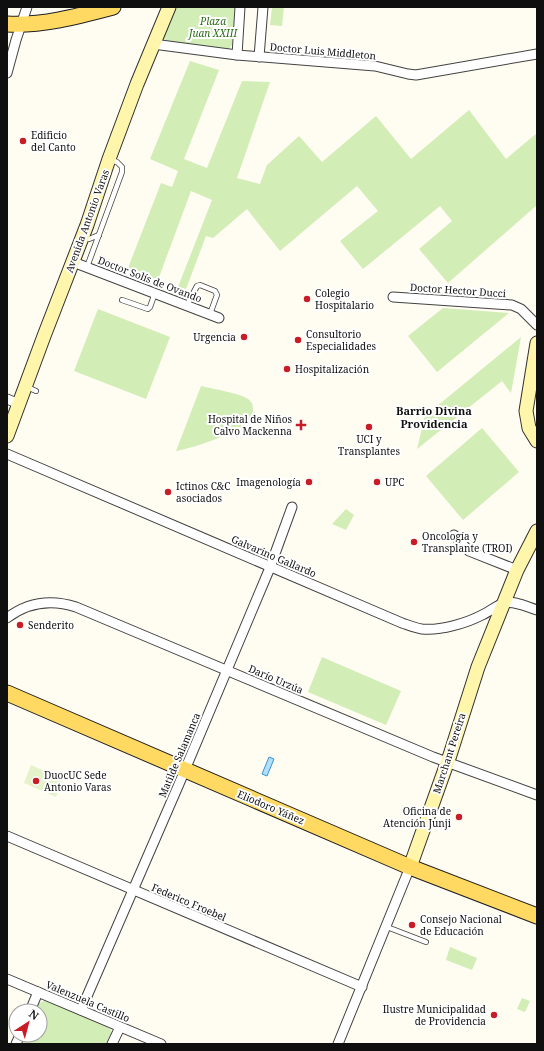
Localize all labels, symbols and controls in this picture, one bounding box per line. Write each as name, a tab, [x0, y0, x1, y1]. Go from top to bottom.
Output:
park label: Plaza Juan XXIII	[187, 14, 238, 40]
street label: Doctor Luis Middleton	[269, 39, 377, 63]
place label: Edificio del Canto	[31, 128, 76, 154]
marker: Edificio del Canto	[18, 136, 28, 146]
street label: Avenida Antonio Varas	[62, 167, 112, 275]
street label: Doctor Solís de Ovando	[96, 253, 204, 305]
street label: Doctor Hector Ducci	[410, 280, 507, 300]
place label: Colegio Hospitalario	[315, 286, 374, 312]
marker: Colegio Hospitalario	[302, 294, 312, 304]
place label: Consultorio Especialidades	[306, 327, 377, 353]
place label: Urgencia	[193, 330, 236, 344]
marker: Urgencia	[239, 332, 249, 342]
marker: Consultorio Especialidades	[293, 335, 303, 345]
place label: Hospitalización	[295, 362, 370, 376]
marker: Hospitalización	[282, 364, 292, 374]
district label: Barrio Divina Providencia	[396, 403, 472, 431]
place label: Hospital de Niños Calvo Mackenna	[208, 412, 292, 438]
marker: Hospital de Niños Calvo Mackenna	[295, 419, 307, 431]
marker: UCI y Transplantes	[364, 422, 374, 432]
place label: UCI y Transplantes	[338, 432, 400, 458]
place label: Imagenología	[236, 475, 301, 489]
place label: UPC	[385, 475, 404, 489]
marker: Imagenología	[304, 477, 314, 487]
marker: UPC	[372, 477, 382, 487]
place label: Ictinos C&C asociados	[176, 479, 230, 505]
marker: Ictinos C&C asociados	[163, 487, 173, 497]
place label: Oncología y Transplante (TROI)	[422, 529, 513, 555]
street label: Galvarino Gallardo	[229, 532, 319, 580]
marker: Oncología y Transplante (TROI)	[409, 537, 419, 547]
place label: Senderito	[28, 618, 74, 632]
marker: Senderito	[15, 620, 25, 630]
street label: Darío Urzúa	[246, 661, 306, 697]
street label: Matilde Salamanca	[155, 710, 203, 800]
street label: Marchant Pereira	[429, 711, 469, 795]
place label: DuocUC Sede Antonio Varas	[44, 768, 112, 794]
marker: DuocUC Sede Antonio Varas	[31, 776, 41, 786]
street label: Eliodoro Yáñez	[235, 787, 307, 827]
place label: Oficina de Atención Junji	[383, 804, 452, 830]
marker: Oficina de Atención Junji	[454, 812, 464, 822]
street label: Federico Froebel	[150, 880, 228, 924]
place label: Consejo Nacional de Educación	[420, 912, 502, 938]
marker: Consejo Nacional de Educación	[407, 920, 417, 930]
street label: Valenzuela Castillo	[44, 977, 132, 1025]
place label: Ilustre Municipalidad de Providencia	[383, 1002, 486, 1028]
north arrow	[8, 1003, 48, 1043]
text: N	[26, 1006, 42, 1023]
marker: Ilustre Municipalidad de Providencia	[489, 1010, 499, 1020]

